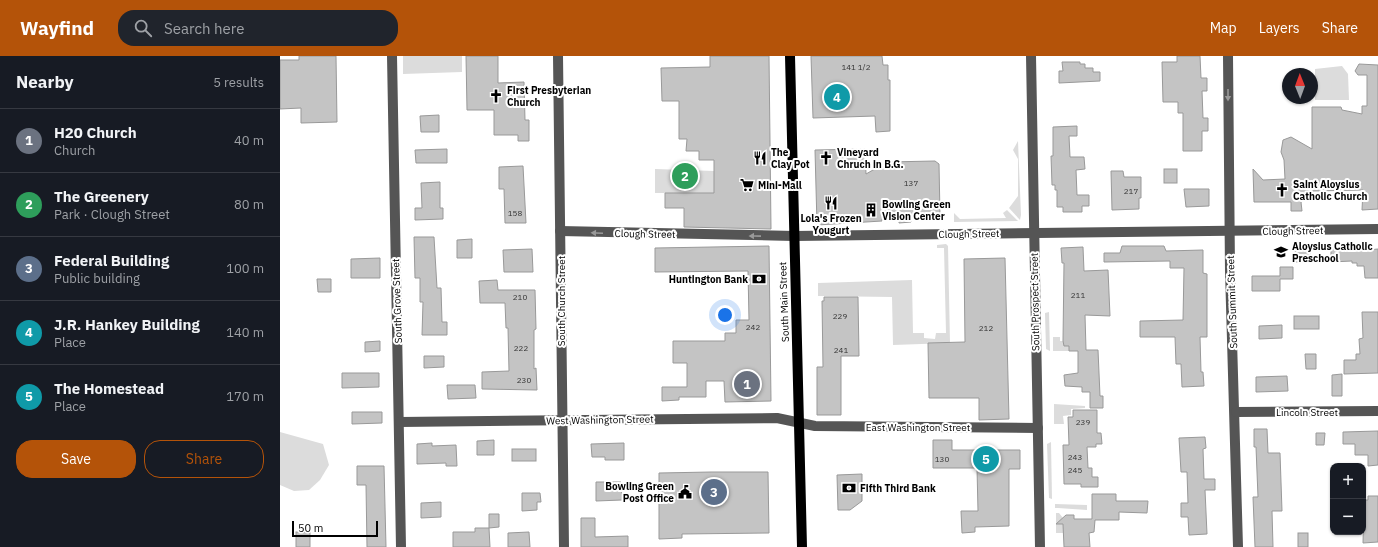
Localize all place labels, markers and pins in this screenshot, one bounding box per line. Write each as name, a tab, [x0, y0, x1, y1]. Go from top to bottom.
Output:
pin: 4	[824, 82, 850, 112]
place label: First Presbyterian Church	[507, 84, 591, 109]
church icon: First Presbyterian Church	[488, 88, 504, 104]
place label: The Clay Pot	[771, 146, 810, 171]
place label: Vineyard Chruch in B.G.	[837, 146, 904, 171]
restaurant icon: The Clay Pot	[752, 150, 768, 166]
church icon: Vineyard Chruch in B.G.	[818, 150, 834, 166]
pin: 2	[672, 161, 698, 191]
supermarket icon: Mini-Mall	[739, 177, 755, 193]
place label: Saint Aloysius Catholic Church	[1293, 178, 1368, 203]
place label: Mini-Mall	[758, 179, 802, 192]
church icon: Saint Aloysius Catholic Church	[1274, 182, 1290, 198]
restaurant icon: Lola's Frozen Yougurt	[823, 195, 839, 211]
place label: Bowling Green Vision Center	[882, 198, 951, 223]
building icon: Bowling Green Vision Center	[863, 202, 879, 218]
place label: Lola's Frozen Yougurt	[800, 212, 862, 237]
place label: Aloysius Catholic Preschool	[1292, 240, 1373, 265]
school or university icon: Aloysius Catholic Preschool	[1273, 244, 1289, 260]
bank icon: Huntington Bank	[751, 271, 767, 287]
place label: Huntington Bank	[669, 273, 748, 286]
pin: 1	[734, 369, 760, 399]
pin: 5	[973, 444, 999, 474]
pin: 3	[701, 477, 727, 507]
place label: Bowling Green Post Office	[605, 480, 674, 505]
bank icon: Fifth Third Bank	[841, 480, 857, 496]
place label: Fifth Third Bank	[860, 482, 936, 495]
public building icon: Bowling Green Post Office	[677, 484, 693, 500]

